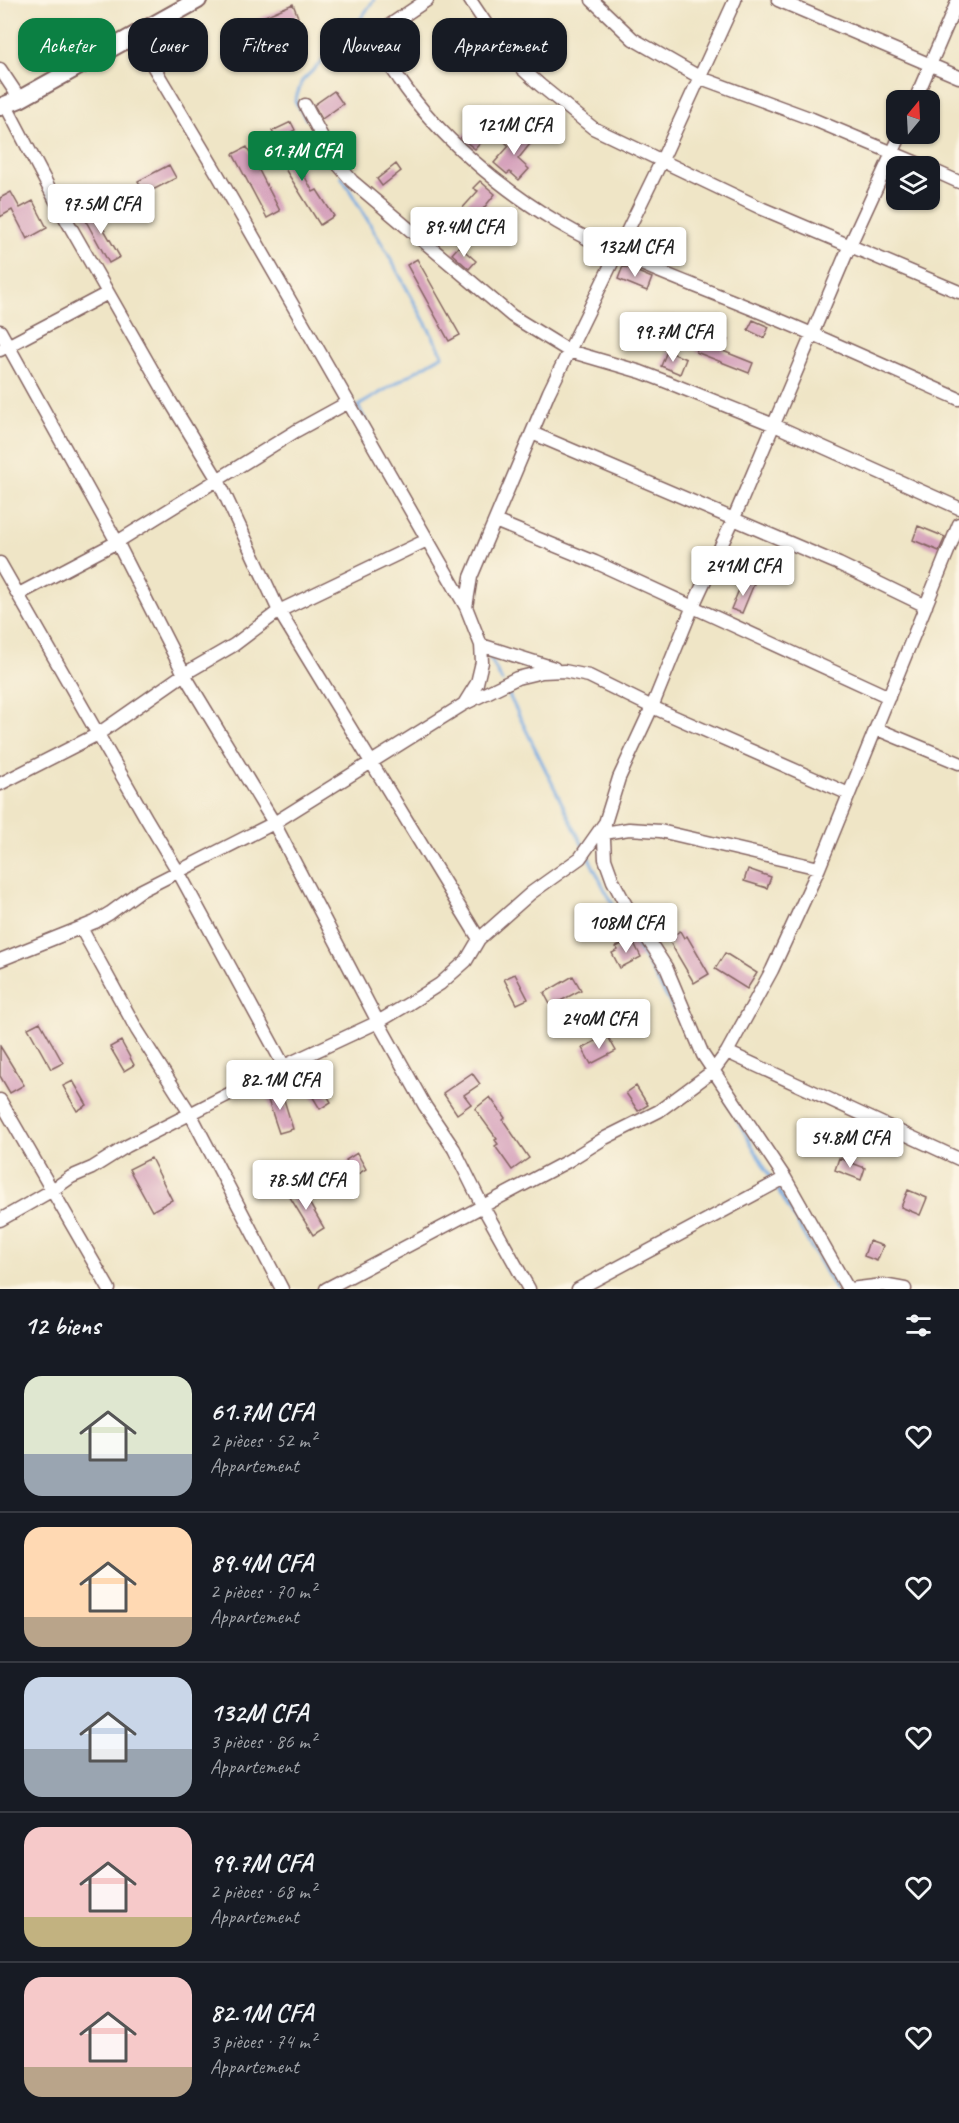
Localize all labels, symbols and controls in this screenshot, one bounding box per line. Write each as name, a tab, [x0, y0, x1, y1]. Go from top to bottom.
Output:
chip: Acheter	[18, 18, 116, 72]
chip: Louer	[128, 18, 208, 72]
chip: Filtres	[220, 18, 308, 72]
chip: Nouveau	[320, 18, 420, 72]
chip: Appartement	[432, 18, 567, 72]
north arrow	[886, 90, 940, 144]
map controls	[886, 90, 940, 210]
pin: 121M CFA	[452, 105, 576, 156]
text: 121M CFA	[476, 112, 552, 137]
pin: 61.7M CFA	[233, 131, 371, 182]
text: 61.7M CFA	[262, 138, 342, 163]
button: layers	[886, 156, 940, 210]
pin: 97.5M CFA	[32, 184, 170, 235]
text: 97.5M CFA	[62, 191, 140, 216]
pin: 89.4M CFA	[395, 207, 533, 258]
text: 89.4M CFA	[424, 214, 504, 239]
pin: 132M CFA	[573, 227, 697, 278]
text: 132M CFA	[597, 234, 673, 259]
pin: 99.7M CFA	[604, 312, 742, 363]
text: 99.7M CFA	[634, 319, 712, 344]
pin: 241M CFA	[681, 546, 805, 597]
text: 241M CFA	[705, 553, 781, 578]
pin: 108M CFA	[564, 903, 688, 954]
text: 108M CFA	[588, 910, 664, 935]
pin: 240M CFA	[537, 999, 661, 1050]
text: 240M CFA	[561, 1006, 637, 1031]
pin: 82.1M CFA	[211, 1060, 349, 1111]
text: 82.1M CFA	[240, 1067, 320, 1092]
pin: 54.8M CFA	[781, 1118, 919, 1169]
text: 54.8M CFA	[811, 1125, 890, 1150]
pin: 78.5M CFA	[237, 1160, 375, 1211]
text: 78.5M CFA	[267, 1167, 345, 1192]
text: 12 biens	[24, 1309, 100, 1342]
icon: filters	[902, 1309, 935, 1342]
text: 61.7M CFA	[210, 1395, 314, 1428]
icon: home	[72, 1400, 144, 1472]
icon: heart	[902, 1420, 935, 1453]
text: 2 pièces · 52 m²	[210, 1428, 316, 1453]
text: Appartement	[210, 1453, 299, 1478]
text: 89.4M CFA	[210, 1546, 313, 1579]
icon: home	[72, 1551, 144, 1623]
icon: heart	[902, 1571, 935, 1604]
text: 2 pièces · 70 m²	[210, 1579, 316, 1604]
text: Appartement	[210, 1604, 299, 1629]
text: 132M CFA	[210, 1696, 308, 1729]
icon: home	[72, 1701, 144, 1773]
icon: heart	[902, 1721, 935, 1754]
text: 3 pièces · 86 m²	[210, 1729, 316, 1754]
text: Appartement	[210, 1754, 299, 1779]
text: 99.7M CFA	[210, 1846, 312, 1879]
icon: home	[72, 1851, 144, 1923]
icon: heart	[902, 1871, 935, 1904]
text: 2 pièces · 68 m²	[210, 1879, 316, 1904]
text: Appartement	[210, 1904, 299, 1929]
text: 82.1M CFA	[210, 1996, 313, 2029]
icon: home	[72, 2001, 144, 2073]
icon: heart	[902, 2021, 935, 2054]
text: 3 pièces · 74 m²	[210, 2029, 316, 2054]
text: Appartement	[210, 2054, 299, 2079]

